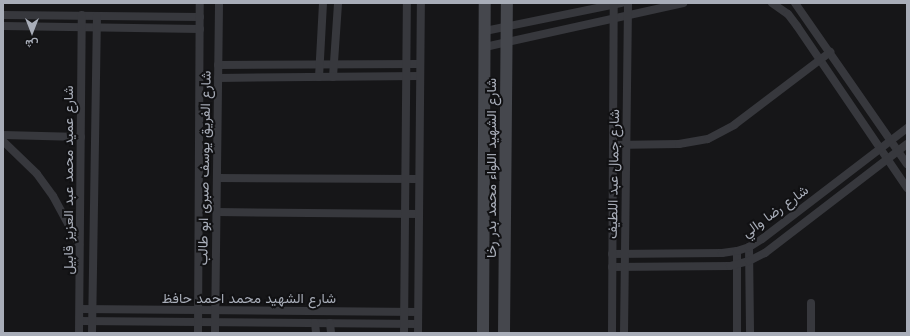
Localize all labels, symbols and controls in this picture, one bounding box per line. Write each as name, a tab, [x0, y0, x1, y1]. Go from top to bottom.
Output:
north arrow	[12, 12, 52, 52]
text: ش	[25, 36, 39, 52]
street label: شارع الفريق يوسف صبرى ابو طالب	[194, 71, 214, 265]
street label: شارع الشهيد اللواء محمد بدر رخا	[483, 78, 499, 258]
street label: شارع عميد محمد عبد العزيز قابيل	[60, 85, 76, 275]
street label: شارع جمال عبد اللطيف	[603, 109, 623, 239]
street label: شارع رضا والي	[738, 181, 812, 241]
street label: شارع الشهيد محمد احمد حافظ	[162, 290, 336, 306]

